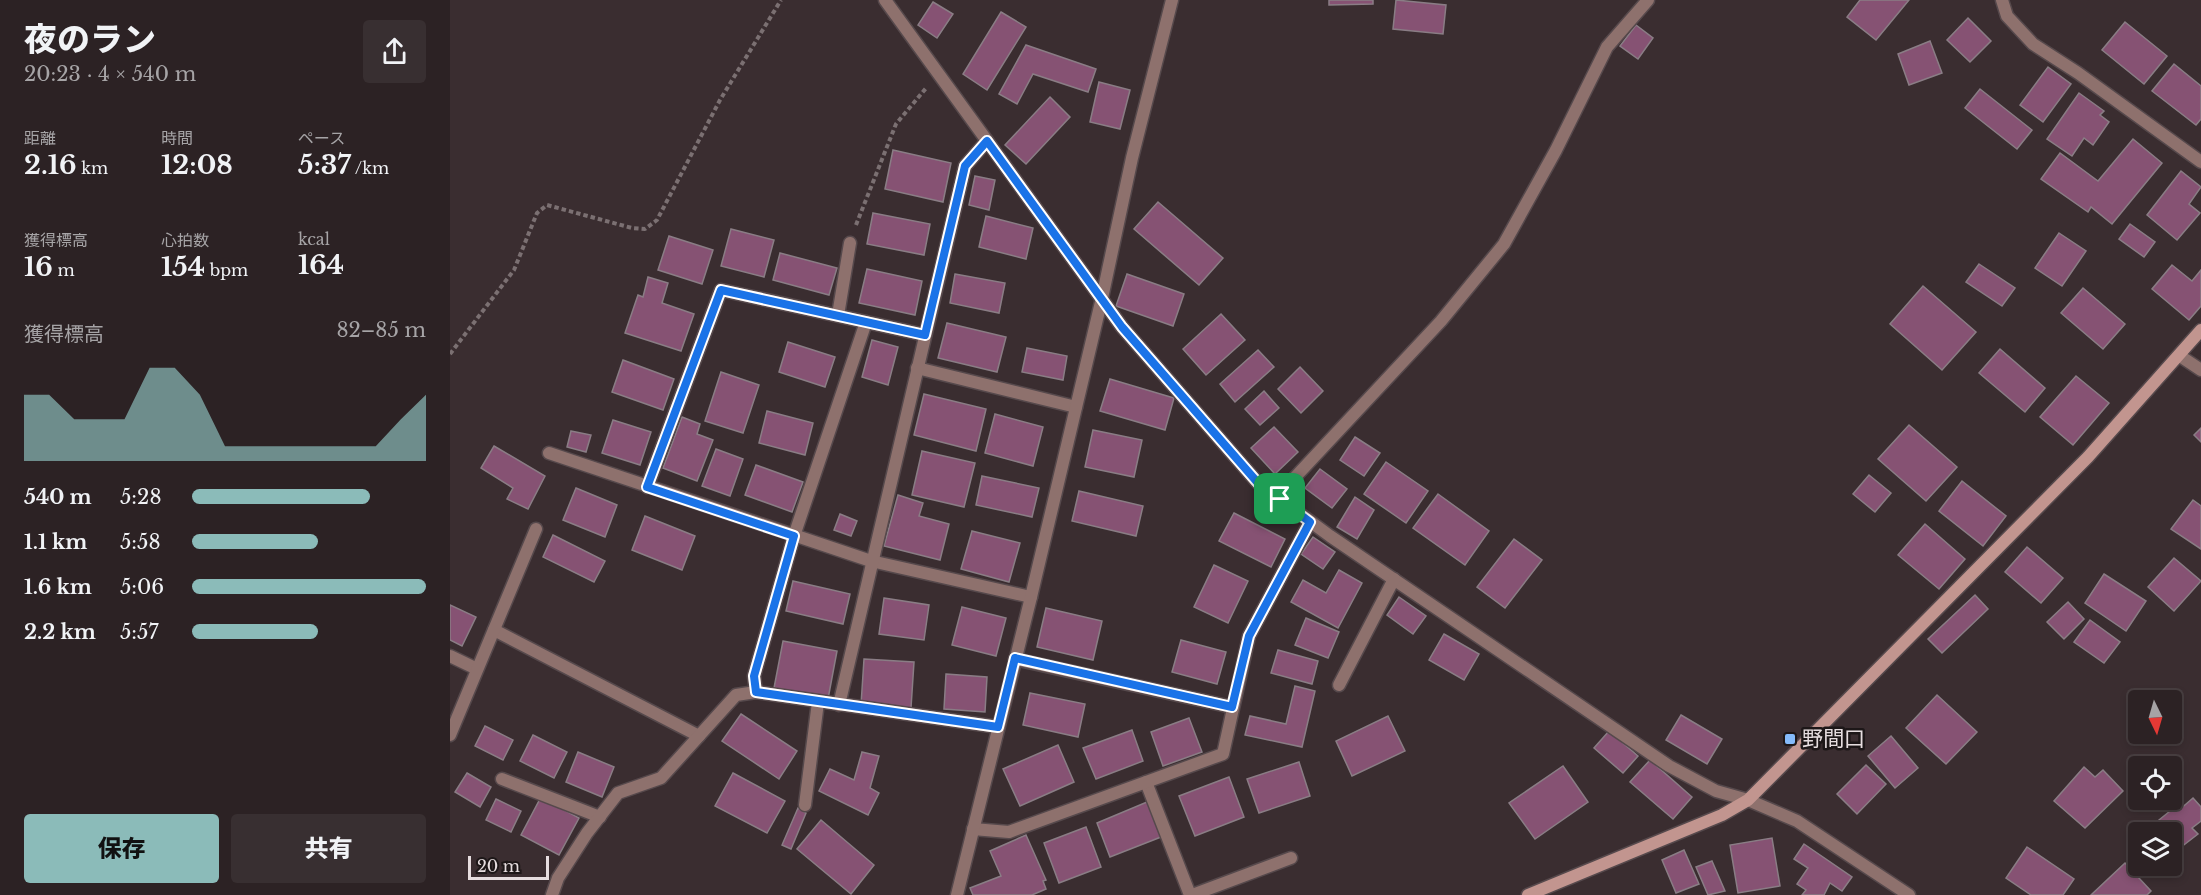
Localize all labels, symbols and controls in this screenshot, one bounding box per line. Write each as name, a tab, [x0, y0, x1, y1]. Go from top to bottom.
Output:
text: 夜のラン	[24, 19, 156, 60]
button: share	[363, 20, 426, 83]
text: 20:23 · 4 × 540 m	[24, 62, 196, 86]
text: 距離	[24, 128, 56, 148]
text: 時間	[161, 128, 193, 148]
text: ペース	[298, 128, 345, 148]
text: 2.16	[24, 149, 77, 181]
text: 12:08	[161, 149, 233, 181]
text: 5:37	[298, 149, 351, 181]
text: km	[77, 158, 108, 178]
text: /km	[351, 158, 389, 178]
text: kcal	[298, 229, 330, 249]
text: 獲得標高	[24, 230, 88, 250]
text: 心拍数	[161, 230, 209, 250]
text: 164	[298, 249, 344, 281]
text: 16	[24, 251, 53, 283]
text: 154	[161, 251, 205, 283]
text: m	[53, 260, 75, 280]
text: bpm	[205, 260, 248, 280]
text: 82–85 m	[336, 318, 426, 342]
text: 獲得標高	[24, 322, 104, 346]
pin	[1254, 473, 1305, 524]
icon: arrive	[1263, 482, 1296, 515]
text: 540 m	[24, 485, 92, 509]
text: 5:28	[120, 485, 162, 509]
text: 1.1 km	[24, 530, 87, 554]
text: 5:58	[120, 530, 161, 554]
text: 1.6 km	[24, 575, 92, 599]
text: 5:06	[120, 575, 164, 599]
text: 2.2 km	[24, 620, 96, 644]
text: 5:57	[120, 620, 158, 644]
north arrow	[2128, 690, 2182, 744]
map controls	[2128, 690, 2182, 876]
place label: 野間口	[1802, 726, 1865, 752]
marker: 野間口	[1783, 732, 1797, 746]
button: locate	[2128, 756, 2182, 810]
button: 保存	[24, 814, 219, 883]
button: 共有	[231, 814, 426, 883]
button: layers	[2128, 822, 2182, 876]
scale bar	[468, 853, 549, 880]
text: 20 m	[477, 856, 520, 876]

